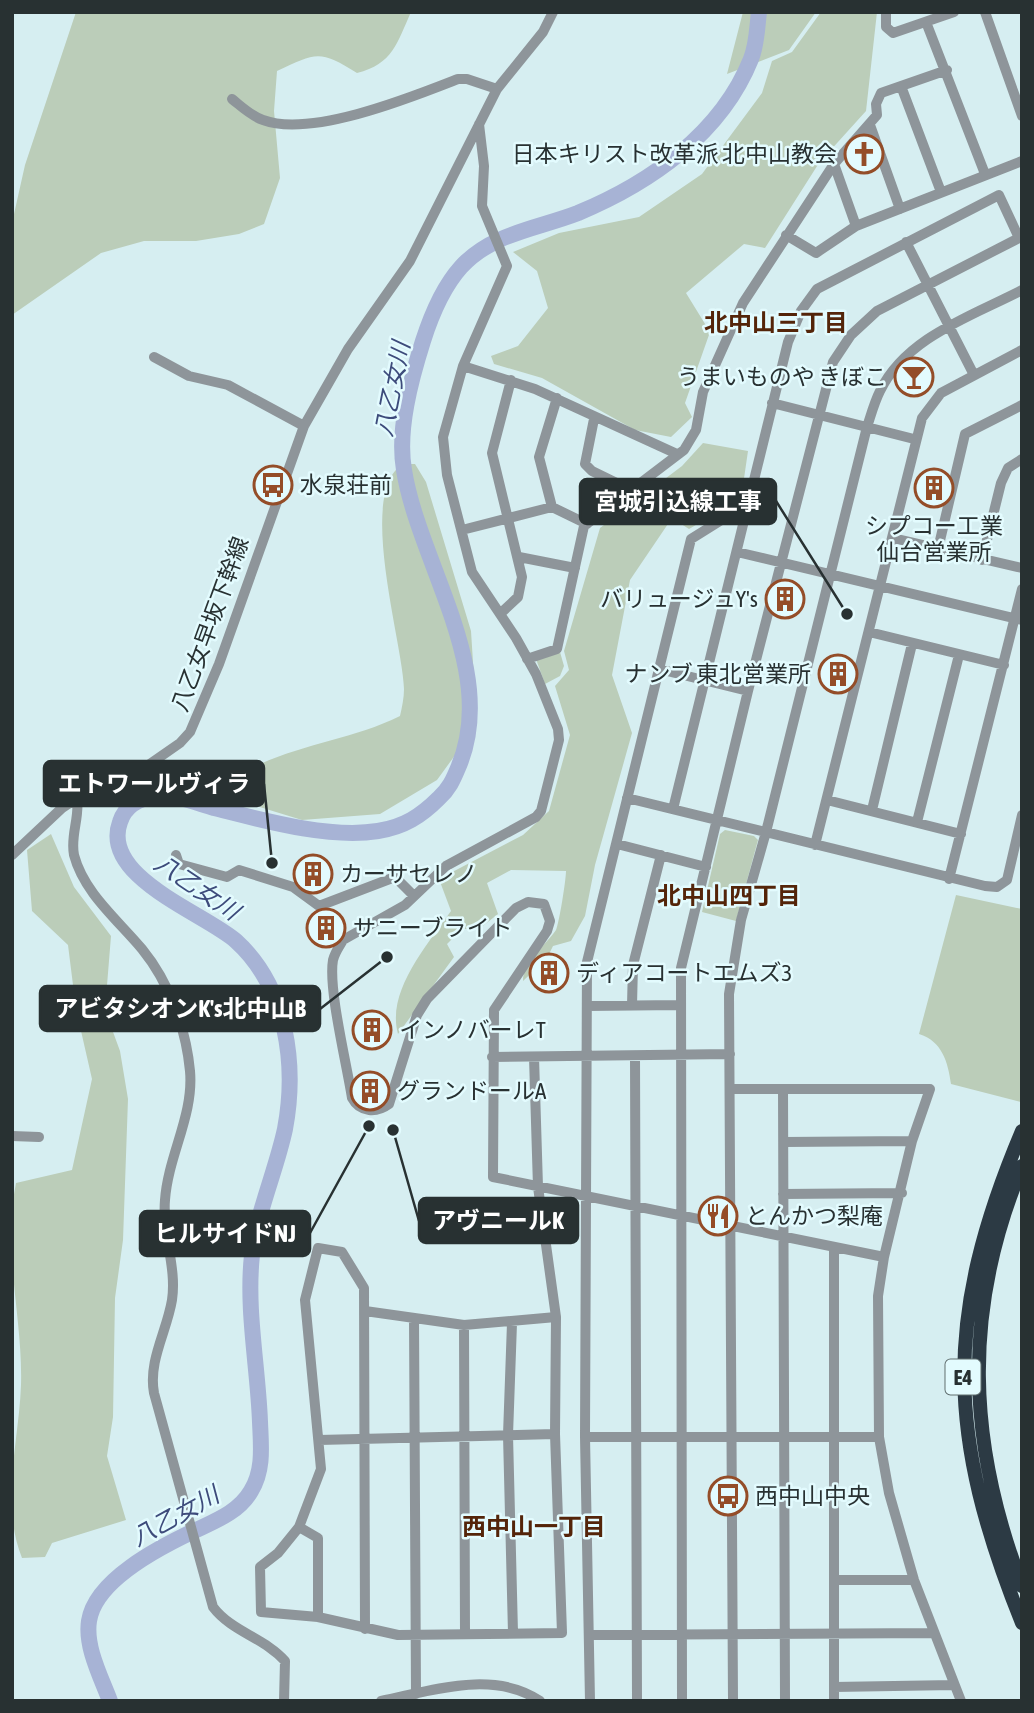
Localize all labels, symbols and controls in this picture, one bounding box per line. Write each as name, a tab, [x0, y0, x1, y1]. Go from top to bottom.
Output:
church icon: 日本キリスト改革派 北中山教会	[843, 133, 885, 175]
place label: 日本キリスト改革派 北中山教会	[512, 141, 837, 167]
district label: 北中山三丁目	[704, 309, 848, 336]
water label: 八乙女川	[370, 336, 415, 439]
bar icon: うまいものや きぼこ	[893, 356, 935, 398]
place label: うまいものや きぼこ	[677, 364, 887, 390]
bus stop icon: 水泉荘前	[252, 464, 294, 506]
building icon: シプコー工業 仙台営業所	[913, 467, 955, 509]
place label: 水泉荘前	[300, 472, 392, 498]
callout: 宮城引込線工事	[580, 479, 776, 524]
text: 宮城引込線工事	[594, 488, 762, 515]
place label: シプコー工業 仙台営業所	[865, 513, 1003, 565]
street label: 八乙女早坂下幹線	[166, 533, 254, 715]
building icon: バリュージュY's	[764, 578, 806, 620]
place label: バリュージュY's	[600, 586, 758, 612]
building icon: ナンブ 東北営業所	[817, 653, 859, 695]
place label: ナンブ 東北営業所	[625, 661, 811, 687]
callout: エトワールヴィラ	[44, 761, 264, 806]
text: エトワールヴィラ	[58, 770, 250, 797]
water label: 八乙女川	[150, 849, 247, 927]
building icon: カーサセレノ	[292, 853, 334, 895]
place label: カーサセレノ	[340, 861, 478, 887]
district label: 北中山四丁目	[657, 882, 801, 909]
building icon: サニーブライト	[305, 907, 347, 949]
place label: サニーブライト	[353, 915, 513, 941]
building icon: ディアコートエムズ3	[528, 952, 570, 994]
place label: ディアコートエムズ3	[576, 960, 792, 986]
callout: アビタシオンK's北中山B	[40, 986, 320, 1031]
text: アビタシオンK's北中山B	[54, 995, 306, 1022]
building icon: インノバーレT	[351, 1009, 393, 1051]
place label: インノバーレT	[399, 1017, 546, 1043]
building icon: グランドールA	[349, 1070, 391, 1112]
place label: グランドールA	[397, 1078, 547, 1104]
restaurant icon: とんかつ梨庵	[697, 1195, 739, 1237]
callout: アヴニールK	[419, 1198, 578, 1243]
place label: とんかつ梨庵	[745, 1203, 883, 1229]
text: アヴニールK	[432, 1207, 564, 1234]
callout: ヒルサイドNJ	[140, 1211, 310, 1256]
text: ヒルサイドNJ	[154, 1220, 296, 1247]
road number: E4	[946, 1360, 981, 1394]
bus stop icon: 西中山中央	[707, 1475, 749, 1517]
water label: 八乙女川	[126, 1479, 226, 1551]
place label: 西中山中央	[755, 1483, 870, 1509]
district label: 西中山一丁目	[462, 1513, 606, 1540]

